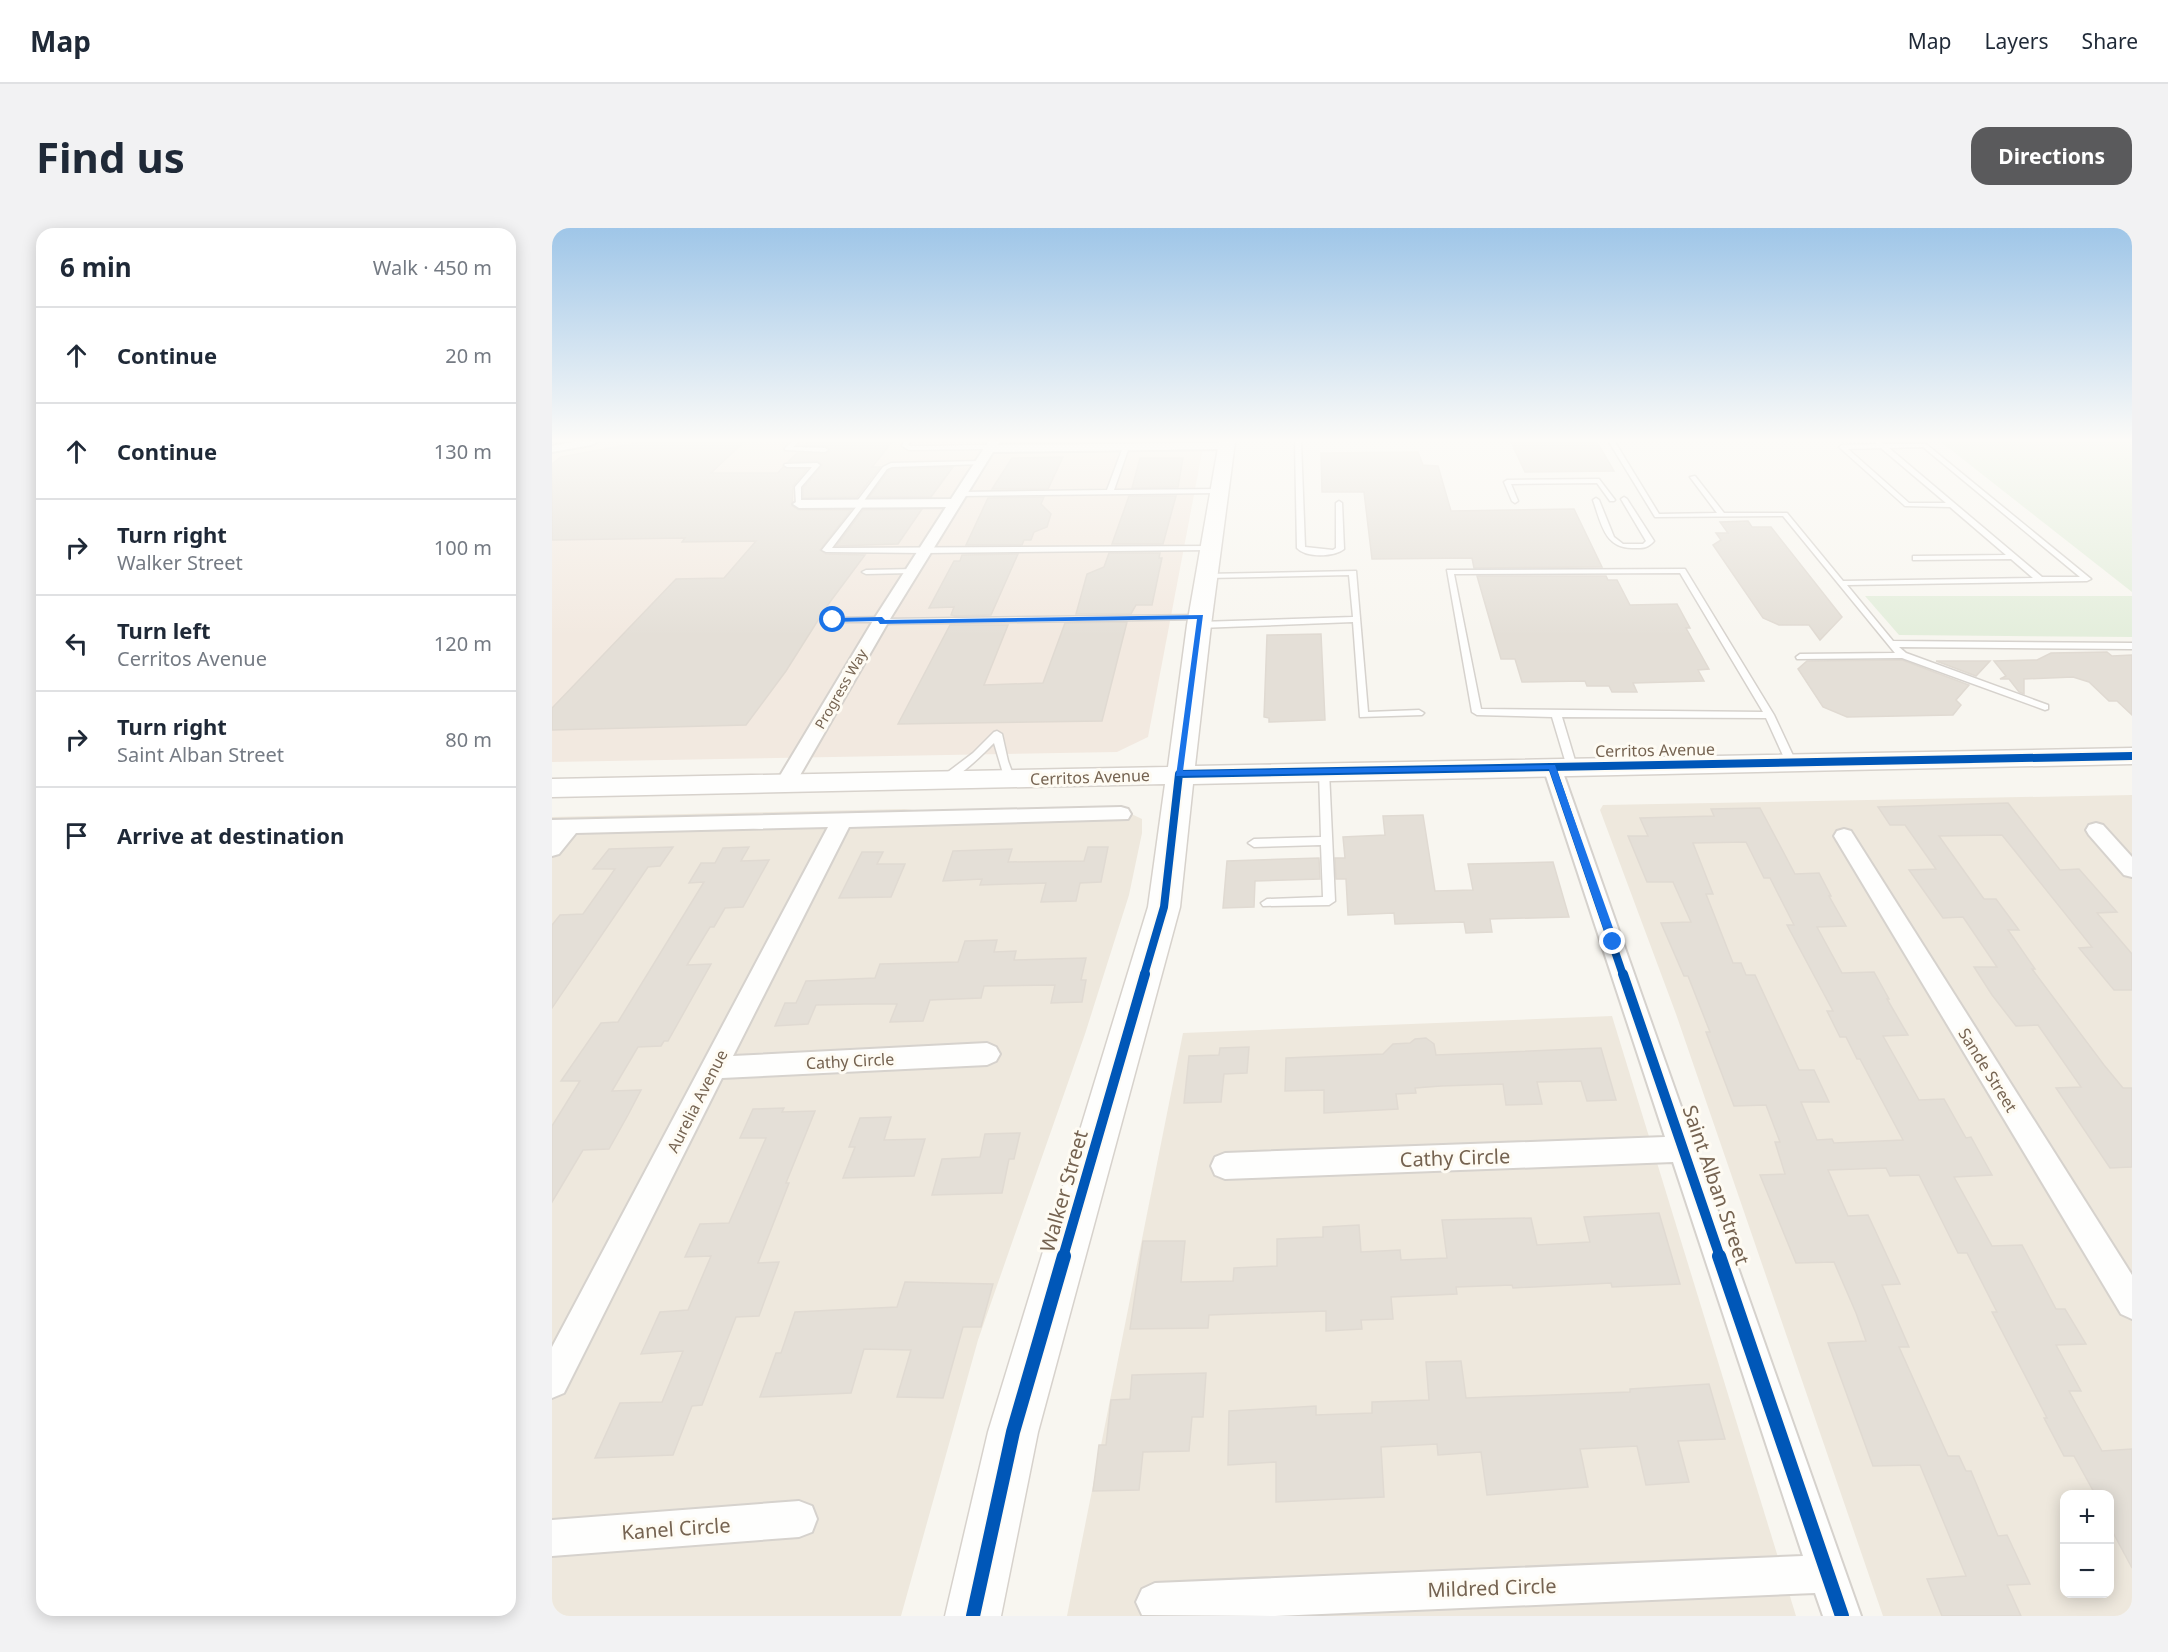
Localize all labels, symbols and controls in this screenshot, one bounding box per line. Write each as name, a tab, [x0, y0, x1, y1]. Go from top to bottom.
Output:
text: Map	[30, 22, 91, 60]
text: Map	[1908, 27, 1952, 55]
text: Layers	[1985, 27, 2049, 55]
text: Share	[2082, 27, 2138, 55]
button: Directions	[1971, 127, 2132, 185]
text: Find us	[36, 128, 185, 185]
text: 6 min	[60, 249, 132, 285]
text: Walk · 450 m	[373, 254, 492, 281]
icon: ahead	[60, 339, 93, 372]
text: Continue	[117, 340, 217, 370]
text: 20 m	[445, 342, 492, 369]
icon: ahead	[60, 435, 93, 468]
text: Continue	[117, 436, 217, 466]
text: 130 m	[434, 438, 492, 465]
text: Turn right	[117, 519, 227, 549]
icon: right	[60, 531, 93, 564]
text: 100 m	[434, 534, 492, 561]
text: Walker Street	[117, 549, 243, 576]
route start	[819, 606, 845, 632]
text: Turn left	[117, 615, 211, 645]
icon: left	[60, 627, 93, 660]
text: 120 m	[434, 630, 492, 657]
text: Cerritos Avenue	[117, 645, 267, 672]
street label: Progress Way	[810, 645, 872, 732]
text: Turn right	[117, 711, 227, 741]
icon: right	[60, 723, 93, 756]
text: 80 m	[445, 726, 492, 753]
street label: Cerritos Avenue	[1595, 738, 1715, 762]
text: Saint Alban Street	[117, 741, 284, 768]
street label: Cerritos Avenue	[1030, 764, 1150, 790]
icon: arrive	[60, 819, 93, 852]
text: Arrive at destination	[117, 820, 344, 850]
route end	[1599, 928, 1625, 954]
street label: Sande Street	[1953, 1024, 2023, 1116]
street label: Aurelia Avenue	[662, 1046, 732, 1156]
street label: Cathy Circle	[805, 1048, 895, 1074]
street label: Saint Alban Street	[1677, 1101, 1756, 1268]
street label: Walker Street	[1033, 1127, 1094, 1255]
street label: Cathy Circle	[1399, 1142, 1511, 1173]
map controls	[2060, 1490, 2114, 1598]
button: +	[2060, 1490, 2114, 1544]
street label: Kanel Circle	[621, 1511, 731, 1546]
button: −	[2060, 1544, 2114, 1598]
street label: Mildred Circle	[1427, 1572, 1557, 1603]

